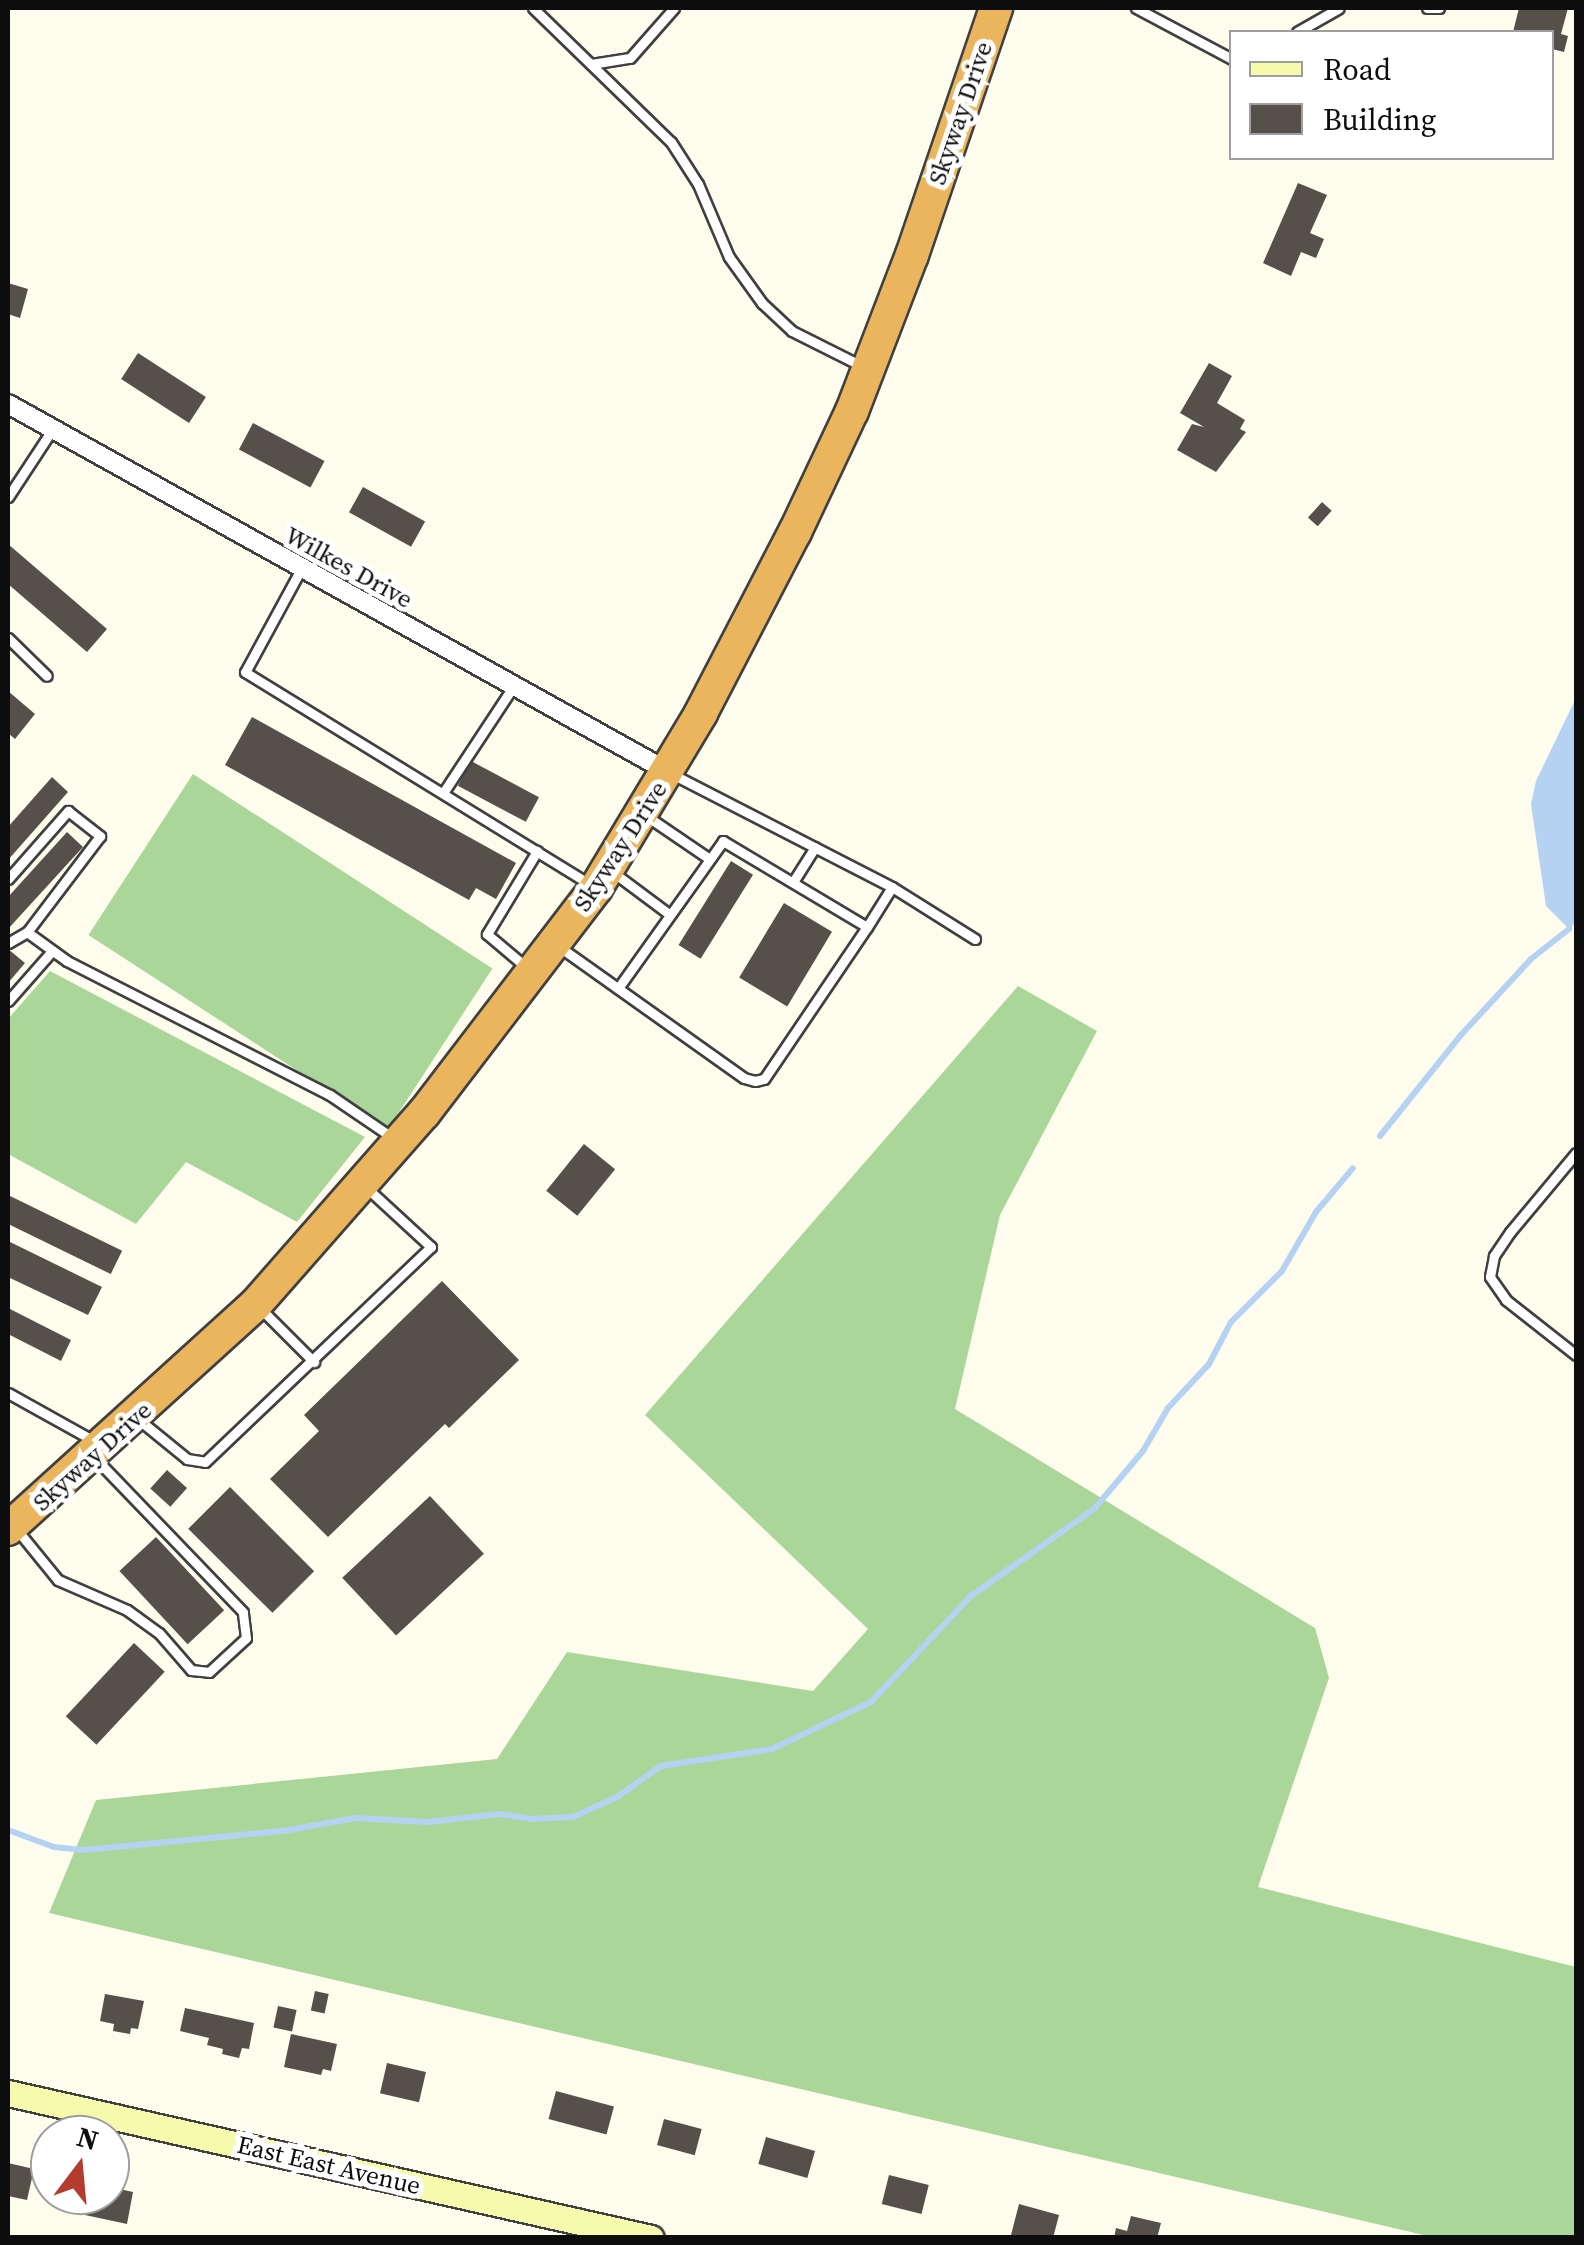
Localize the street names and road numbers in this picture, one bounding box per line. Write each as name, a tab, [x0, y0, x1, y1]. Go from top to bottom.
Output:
street label: Skyway Drive	[922, 38, 998, 188]
street label: Wilkes Drive	[280, 520, 418, 614]
street label: Skyway Drive	[567, 775, 673, 917]
street label: Skyway Drive	[26, 1395, 158, 1517]
street label: East East Avenue	[234, 2129, 424, 2201]

